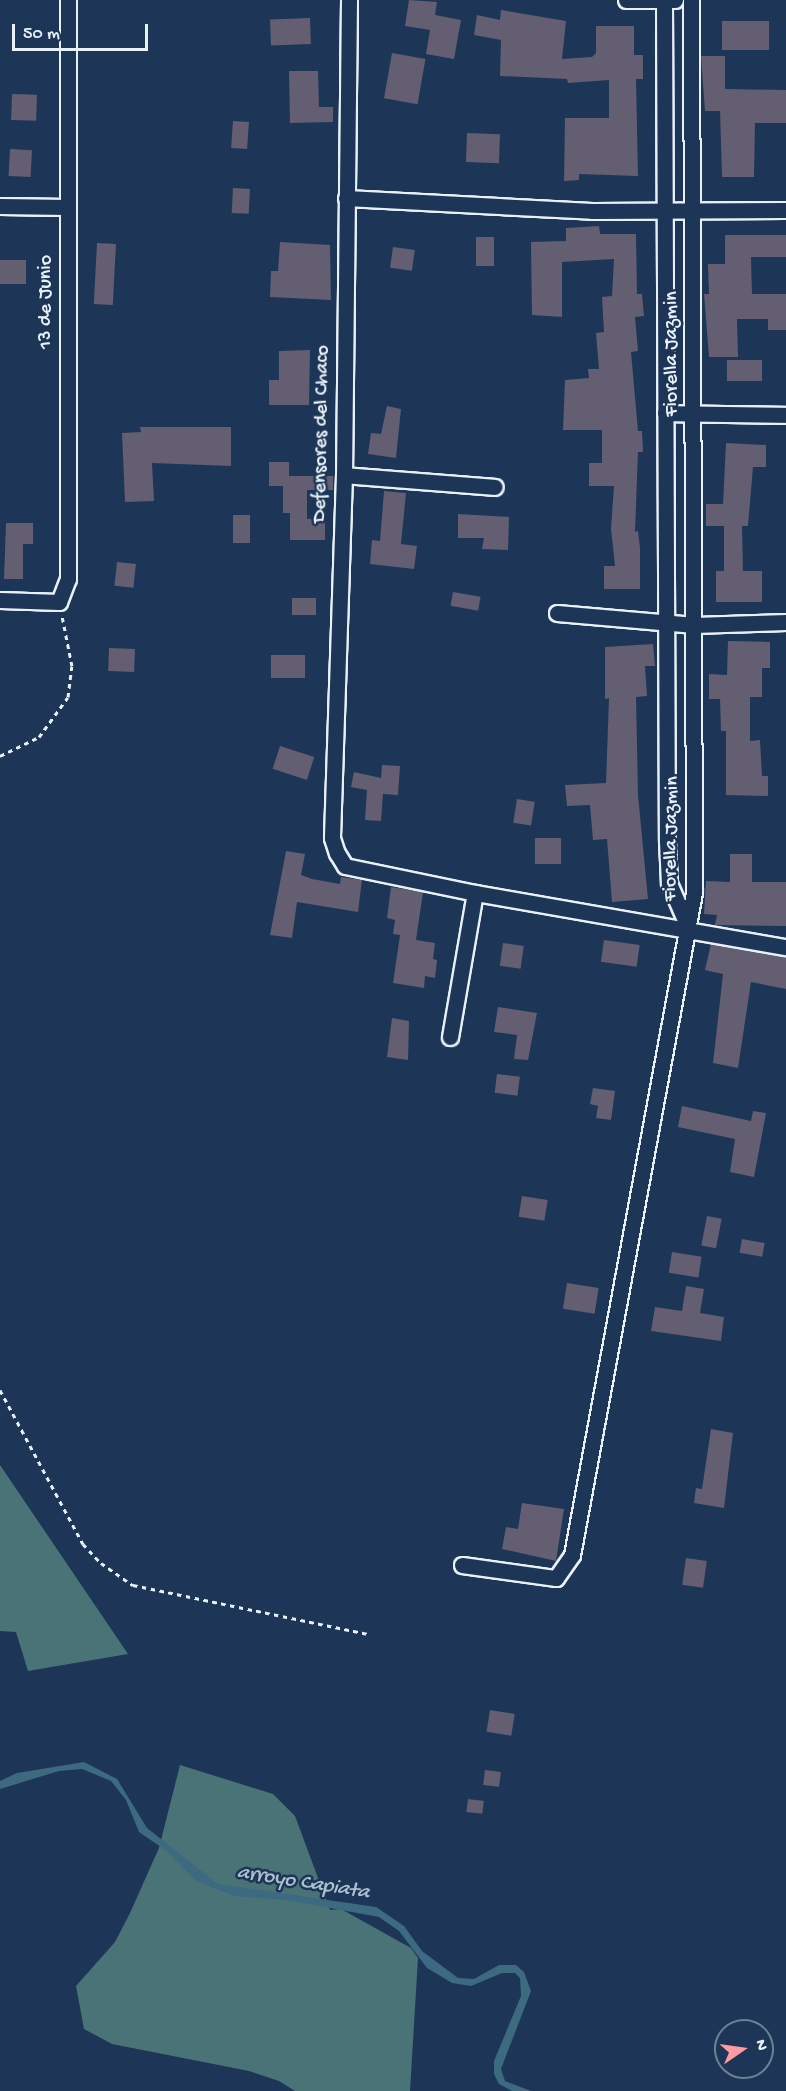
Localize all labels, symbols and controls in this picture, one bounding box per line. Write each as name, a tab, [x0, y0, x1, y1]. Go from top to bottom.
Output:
scale bar	[15, 12, 152, 50]
text: 50 m	[23, 24, 60, 45]
street label: 13 de Junio	[34, 255, 58, 349]
street label: Fiorella Jazmin	[660, 291, 684, 417]
street label: Defensores del Chaco	[308, 345, 336, 523]
street label: Fiorella Jazmin	[659, 776, 685, 902]
water label: arroyo Capiata	[235, 1861, 371, 1907]
north arrow	[714, 2019, 774, 2079]
text: N	[750, 2038, 771, 2053]

